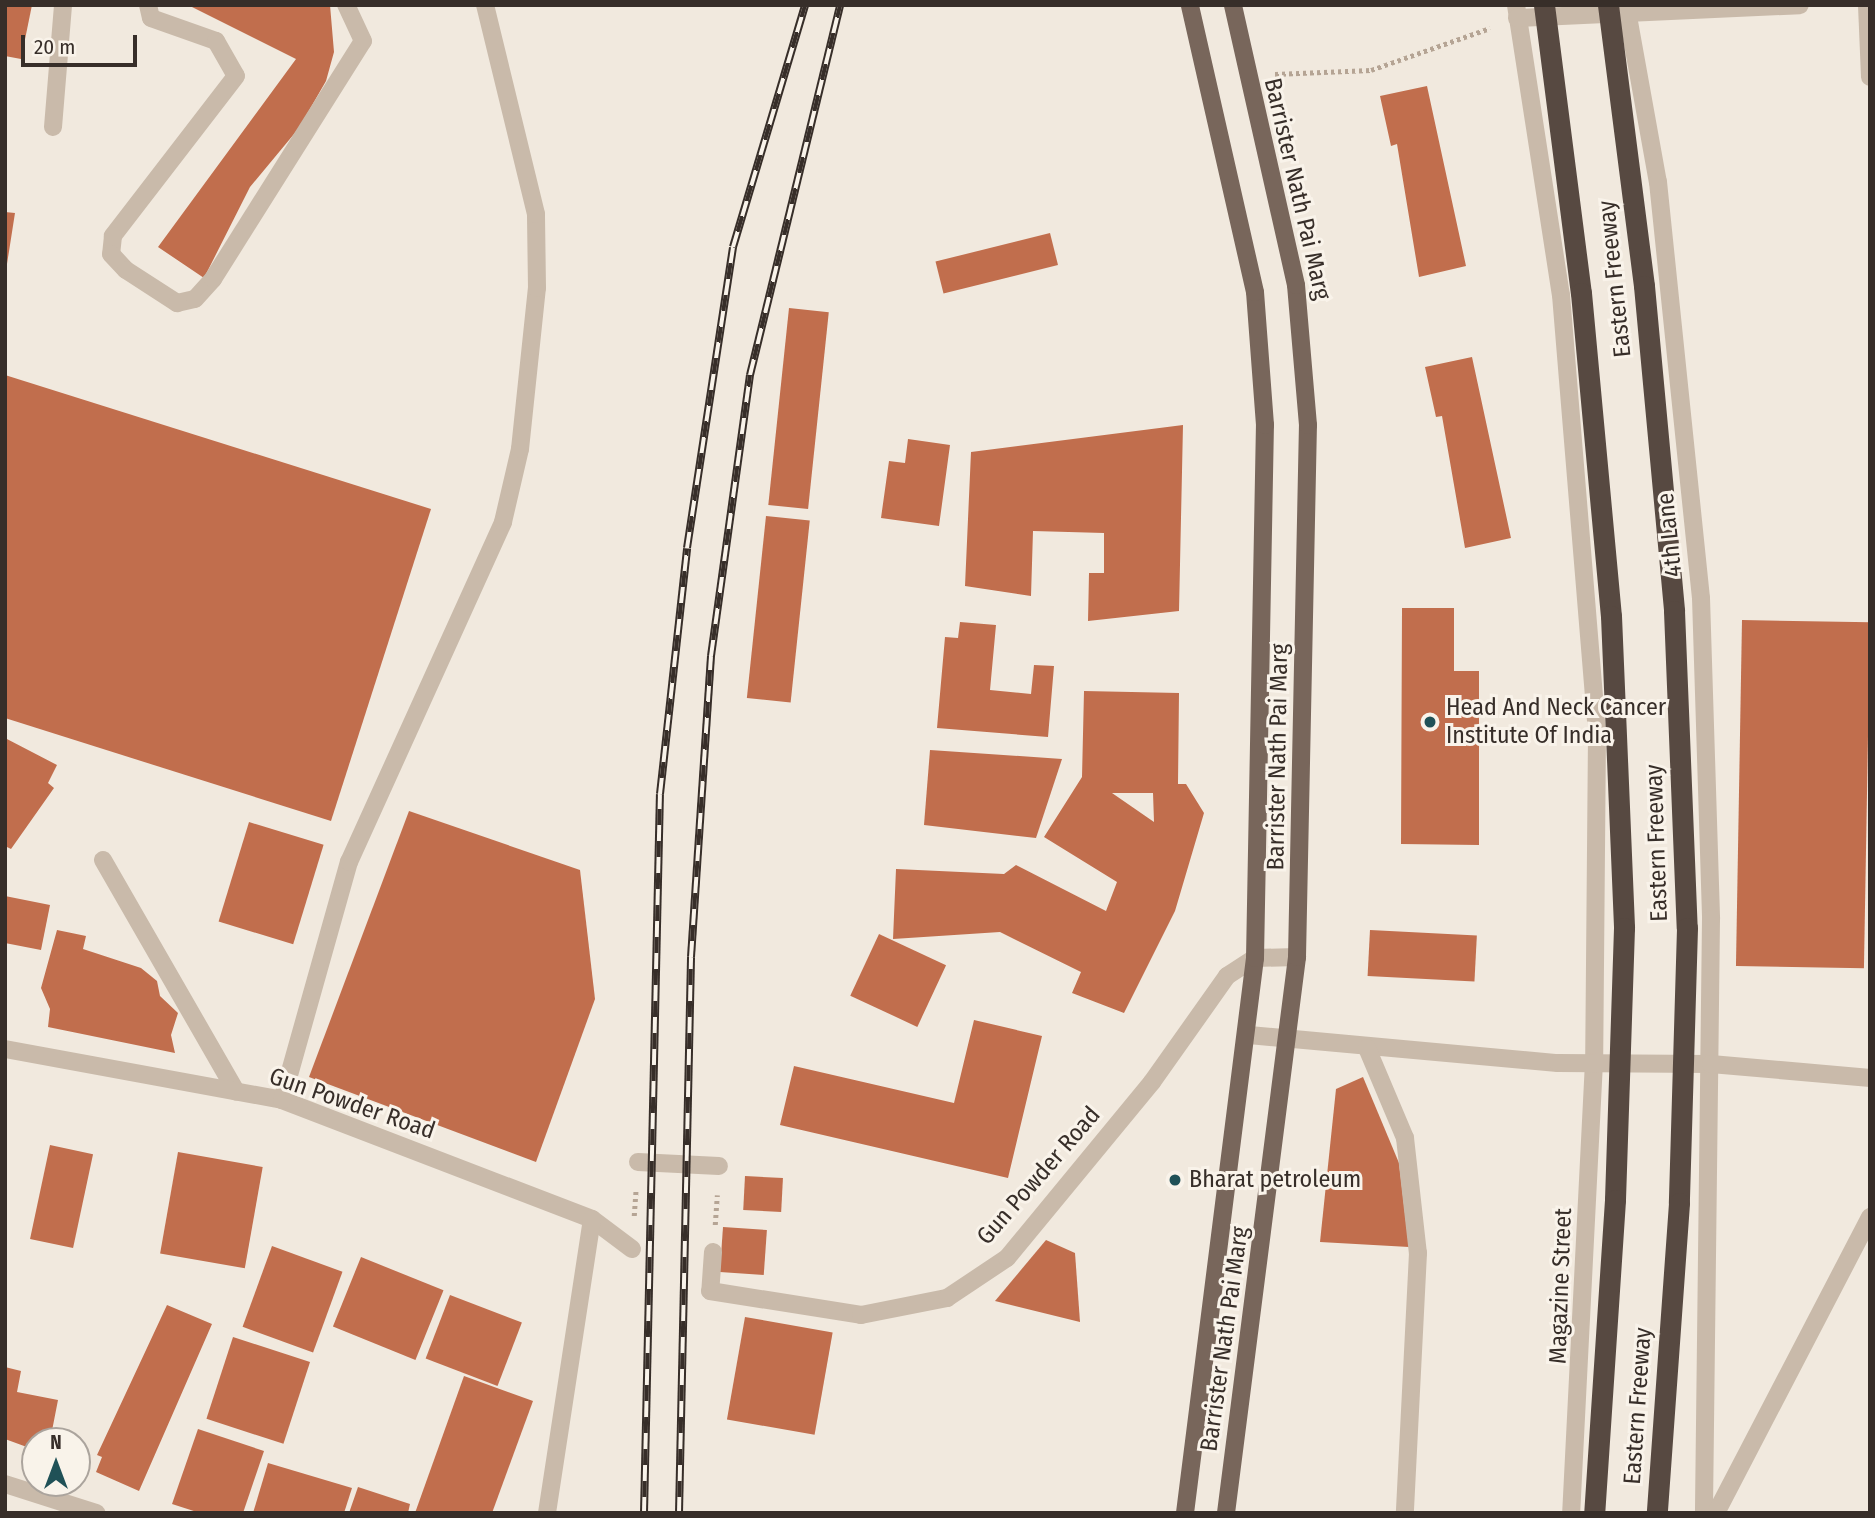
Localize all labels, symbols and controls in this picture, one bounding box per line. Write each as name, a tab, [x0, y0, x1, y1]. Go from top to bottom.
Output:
scale bar	[24, 21, 140, 65]
text: 20 m	[34, 34, 75, 60]
street label: Barrister Nath Pai Marg	[1257, 75, 1337, 303]
street label: Eastern Freeway	[1592, 199, 1638, 359]
street label: 4th Lane	[1651, 491, 1689, 579]
street label: Barrister Nath Pai Marg	[1262, 643, 1294, 871]
place label: Head And Neck Cancer Institute Of India	[1446, 694, 1666, 750]
marker: Head And Neck Cancer Institute Of India	[1420, 712, 1440, 732]
street label: Eastern Freeway	[1640, 764, 1674, 922]
street label: Gun Powder Road	[265, 1062, 439, 1146]
street label: Gun Powder Road	[971, 1101, 1107, 1251]
place label: Bharat petroleum	[1189, 1166, 1361, 1194]
marker: Bharat petroleum	[1167, 1172, 1183, 1188]
street label: Magazine Street	[1544, 1208, 1578, 1364]
street label: Barrister Nath Pai Marg	[1195, 1225, 1255, 1453]
street label: Eastern Freeway	[1618, 1326, 1658, 1486]
north arrow	[21, 1427, 91, 1497]
text: N	[50, 1431, 62, 1454]

